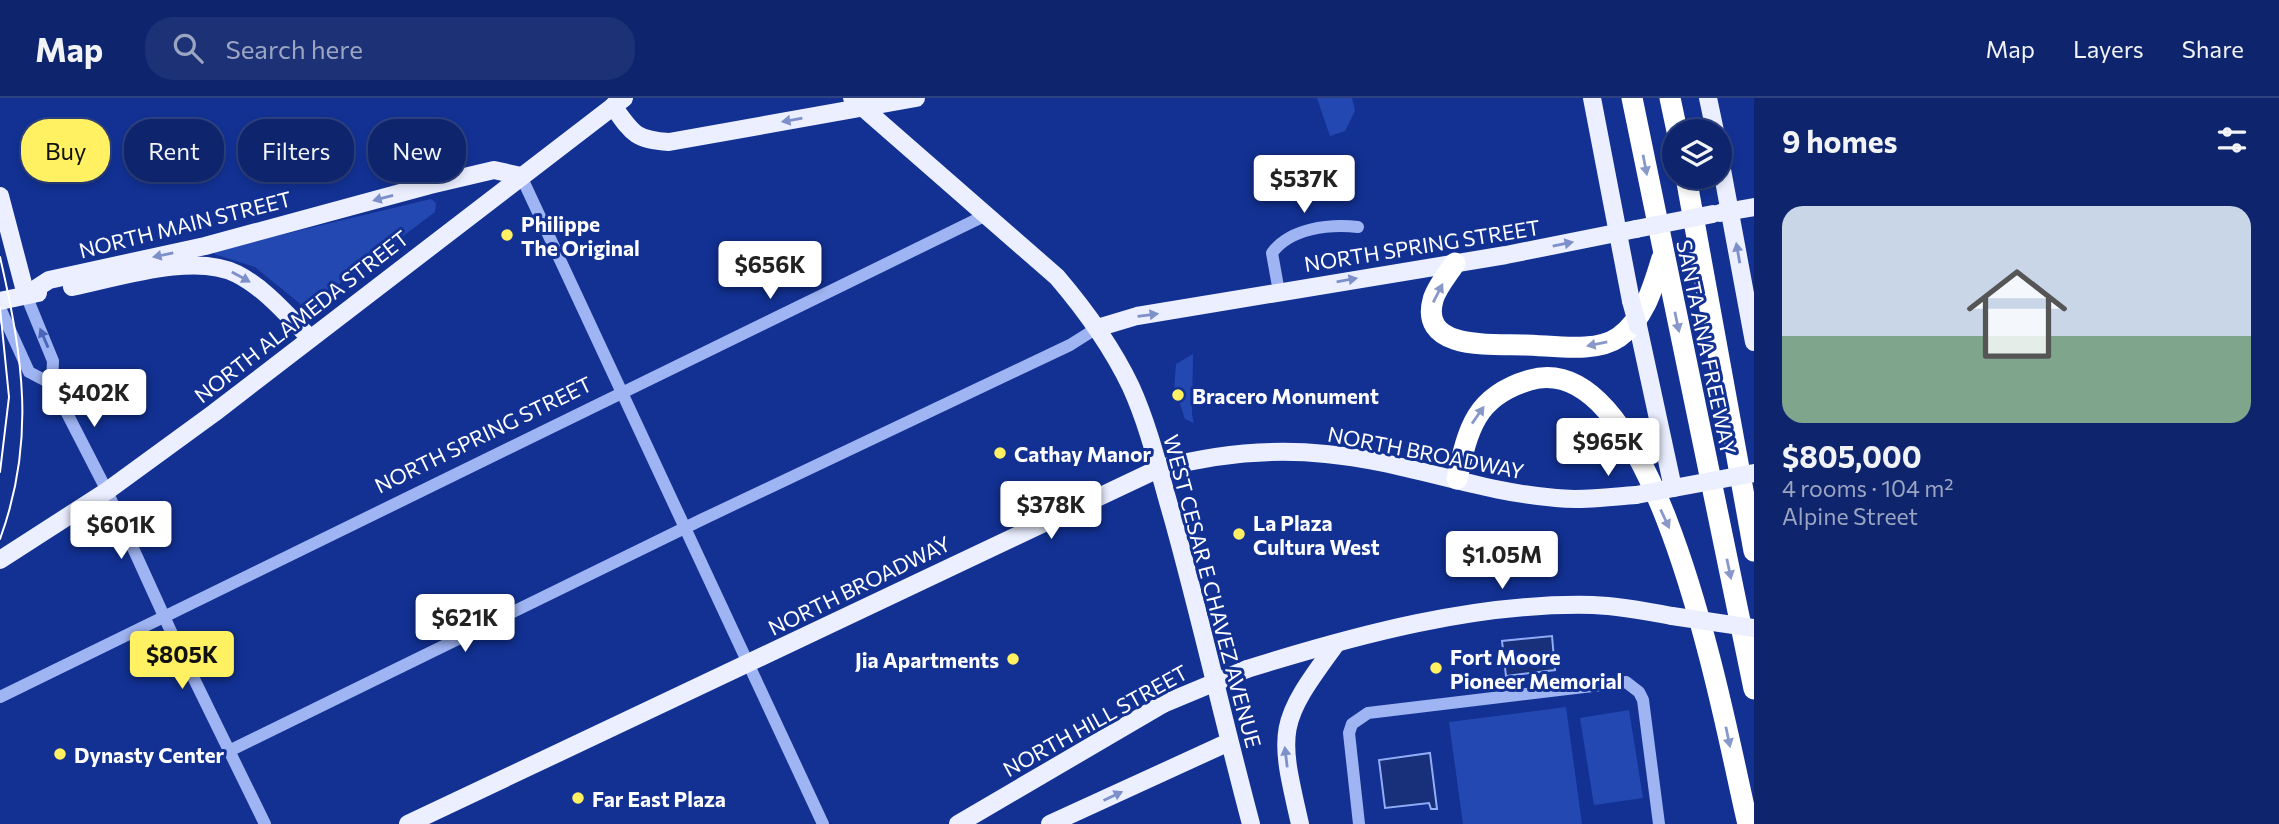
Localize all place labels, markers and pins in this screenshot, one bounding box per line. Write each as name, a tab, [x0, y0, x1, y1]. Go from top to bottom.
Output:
pin: $537K	[1255, 156, 1353, 215]
place label: Philippe The Original	[521, 211, 640, 260]
marker: Philippe The Original	[499, 227, 515, 243]
pin: $656K	[721, 242, 819, 301]
pin: $402K	[45, 370, 143, 429]
place label: Bracero Monument	[1192, 383, 1379, 408]
marker: Bracero Monument	[1170, 387, 1186, 403]
pin: $965K	[1559, 418, 1657, 478]
place label: Cathay Manor	[1014, 441, 1152, 466]
marker: Cathay Manor	[992, 445, 1008, 461]
pin: $378K	[1002, 482, 1100, 541]
pin: $601K	[72, 502, 170, 561]
place label: La Plaza Cultura West	[1253, 510, 1380, 559]
marker: La Plaza Cultura West	[1231, 526, 1247, 542]
pin: $1.05M	[1445, 532, 1559, 591]
pin: $621K	[416, 594, 514, 654]
pin: $805K	[133, 632, 231, 691]
place label: Fort Moore Pioneer Memorial	[1450, 644, 1622, 693]
place label: Jia Apartments	[855, 647, 999, 672]
marker: Jia Apartments	[1005, 651, 1021, 667]
marker: Fort Moore Pioneer Memorial	[1428, 660, 1444, 676]
place label: Dynasty Center	[74, 742, 225, 767]
marker: Dynasty Center	[52, 746, 68, 762]
place label: Far East Plaza	[592, 786, 726, 811]
marker: Far East Plaza	[570, 790, 586, 806]

